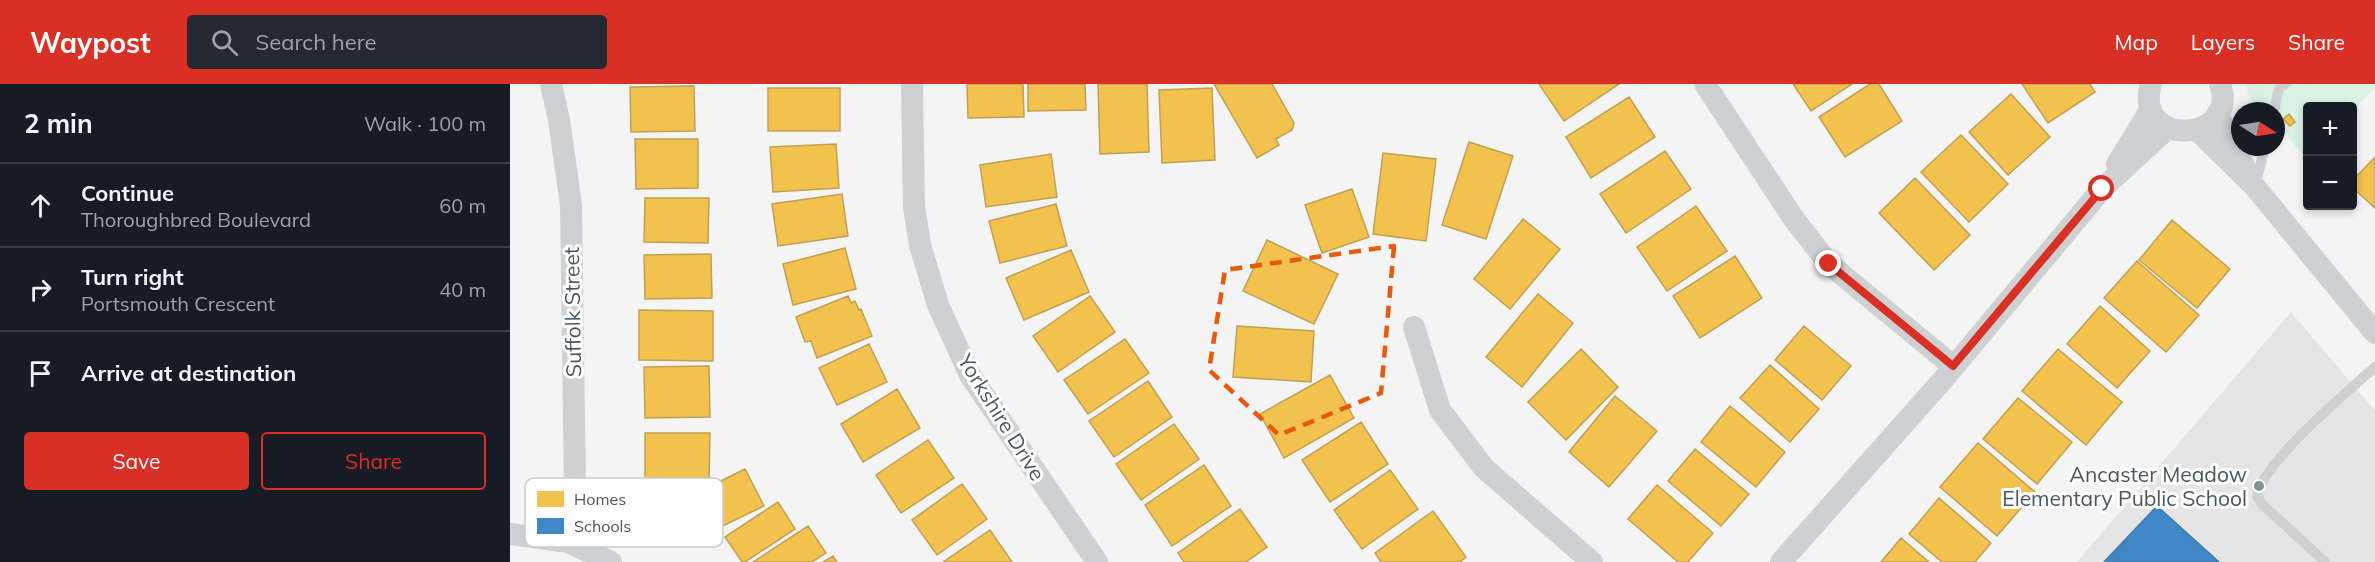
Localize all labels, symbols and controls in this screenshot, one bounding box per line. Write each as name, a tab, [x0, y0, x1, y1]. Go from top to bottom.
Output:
search box	[187, 15, 607, 69]
text: Waypost	[30, 25, 151, 60]
icon: search	[208, 26, 241, 59]
text: Search here	[256, 28, 377, 56]
text: Map	[2115, 29, 2158, 55]
text: Layers	[2191, 29, 2255, 55]
text: Share	[2288, 29, 2345, 55]
north arrow	[2231, 102, 2285, 156]
map controls	[2303, 102, 2357, 210]
button: +	[2303, 102, 2357, 156]
text: 2 min	[24, 107, 93, 140]
text: Walk · 100 m	[364, 111, 486, 136]
button: −	[2303, 156, 2357, 210]
route start	[2088, 175, 2114, 201]
text: Continue	[81, 179, 174, 207]
icon: ahead	[24, 189, 57, 222]
text: 60 m	[439, 193, 486, 218]
text: Thoroughbred Boulevard	[81, 207, 311, 232]
street label: Suffolk Street	[558, 247, 586, 377]
route end	[1815, 250, 1841, 276]
text: Turn right	[81, 263, 184, 291]
icon: right	[24, 273, 57, 306]
text: 40 m	[439, 277, 486, 302]
text: Portsmouth Crescent	[81, 291, 275, 316]
street label: Yorkshire Drive	[952, 348, 1051, 485]
icon: arrive	[24, 357, 57, 390]
text: Arrive at destination	[81, 359, 296, 387]
button: Save	[24, 432, 249, 490]
button: Share	[261, 432, 486, 490]
place label: Ancaster Meadow Elementary Public School	[2002, 461, 2247, 511]
legend	[525, 478, 723, 547]
marker: Ancaster Meadow Elementary Public School	[2252, 479, 2266, 493]
text: Homes	[574, 489, 626, 509]
text: Schools	[574, 516, 631, 536]

